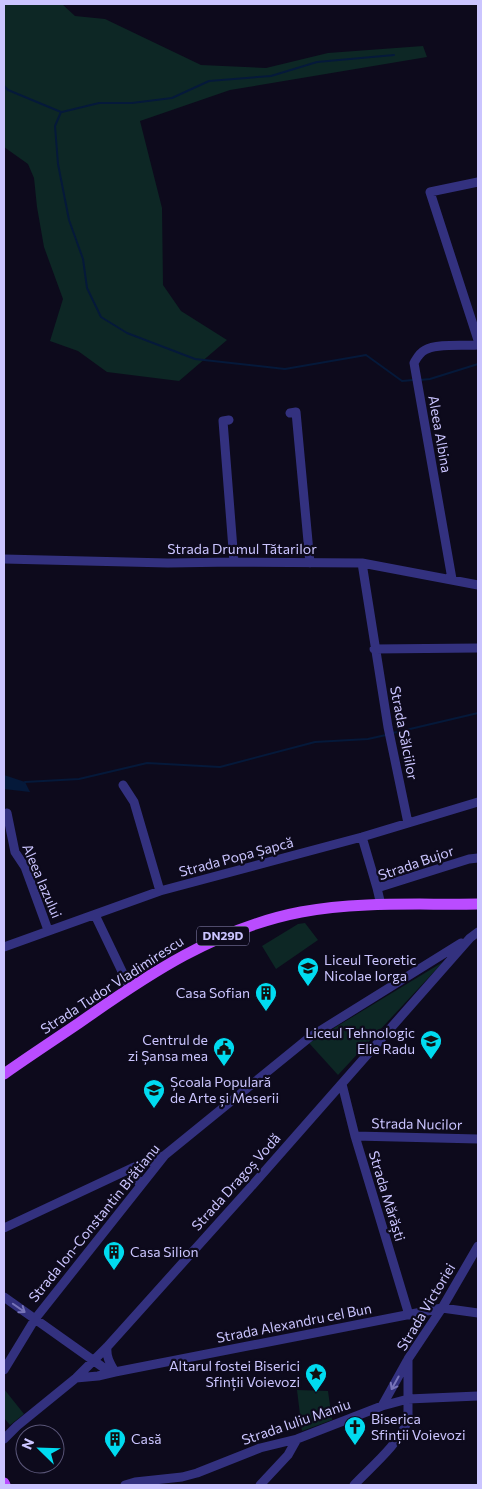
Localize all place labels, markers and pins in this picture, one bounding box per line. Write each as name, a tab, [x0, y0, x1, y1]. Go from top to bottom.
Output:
place label: Liceul Teoretic Nicolae Iorga	[324, 951, 417, 984]
school or university icon: Liceul Teoretic Nicolae Iorga	[296, 956, 320, 987]
building icon: Casa Sofian	[254, 981, 278, 1012]
place label: Casa Sofian	[176, 984, 250, 1001]
place label: Liceul Tehnologic Elie Radu	[305, 1024, 415, 1057]
school or university icon: Liceul Tehnologic Elie Radu	[419, 1029, 443, 1060]
place label: Centrul de zi Șansa mea	[128, 1031, 208, 1065]
public building icon: Centrul de zi Șansa mea	[212, 1036, 236, 1067]
place label: Școala Populară de Arte și Meserii	[170, 1073, 279, 1107]
school or university icon: Școala Populară de Arte și Meserii	[142, 1078, 166, 1109]
building icon: Casa Silion	[102, 1240, 126, 1271]
place label: Casa Silion	[130, 1243, 199, 1260]
place label: Altarul fostei Biserici Sfinții Voievozi	[169, 1357, 300, 1391]
place icon: Altarul fostei Biserici Sfinții Voievozi	[304, 1362, 328, 1393]
place label: Biserica Sfinții Voievozi	[371, 1410, 465, 1444]
church icon: Biserica Sfinții Voievozi	[343, 1415, 367, 1446]
building icon: Casă	[103, 1427, 127, 1458]
place label: Casă	[131, 1430, 162, 1447]

